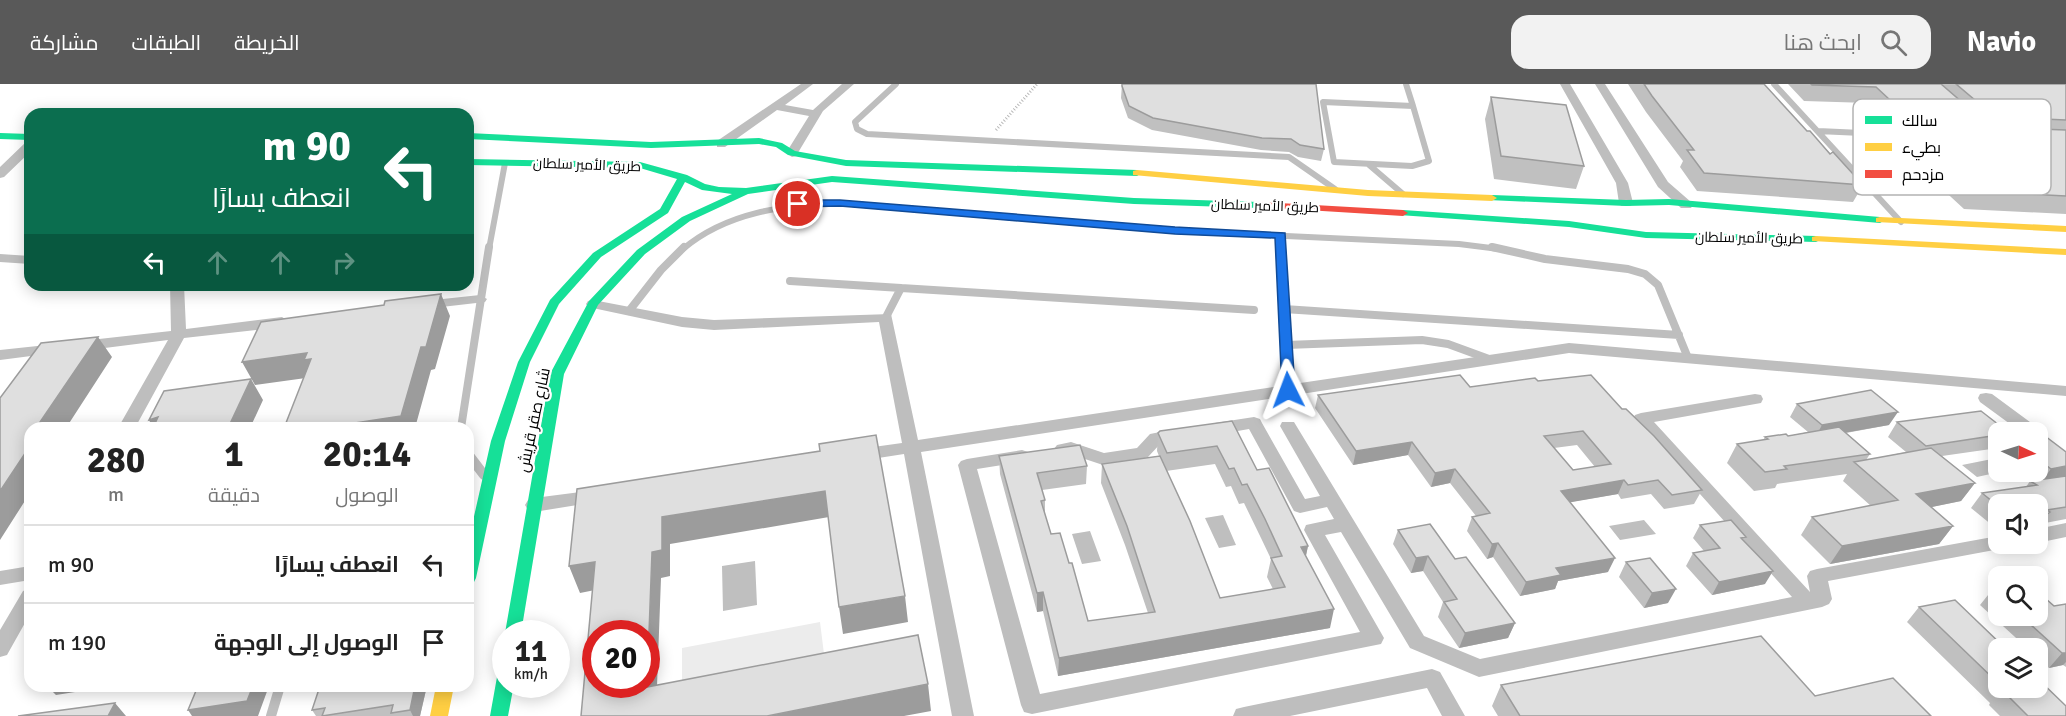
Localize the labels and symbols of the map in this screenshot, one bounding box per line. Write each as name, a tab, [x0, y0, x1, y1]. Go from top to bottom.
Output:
legend	[1853, 99, 2051, 195]
text: سالك	[1902, 111, 1937, 131]
text: بطيء	[1902, 138, 1941, 161]
street label: طريق الأمير سلطان	[533, 155, 641, 175]
text: مزدحم	[1902, 165, 1944, 186]
pin	[772, 178, 823, 229]
street label: طريق الأمير سلطان	[1211, 196, 1319, 216]
street label: طريق الأمير سلطان	[1695, 229, 1803, 247]
position arrow	[1256, 358, 1320, 422]
street label: شارع صقر قريش	[513, 366, 556, 474]
north arrow	[1988, 422, 2048, 482]
speed limit sign: 20	[582, 620, 660, 698]

